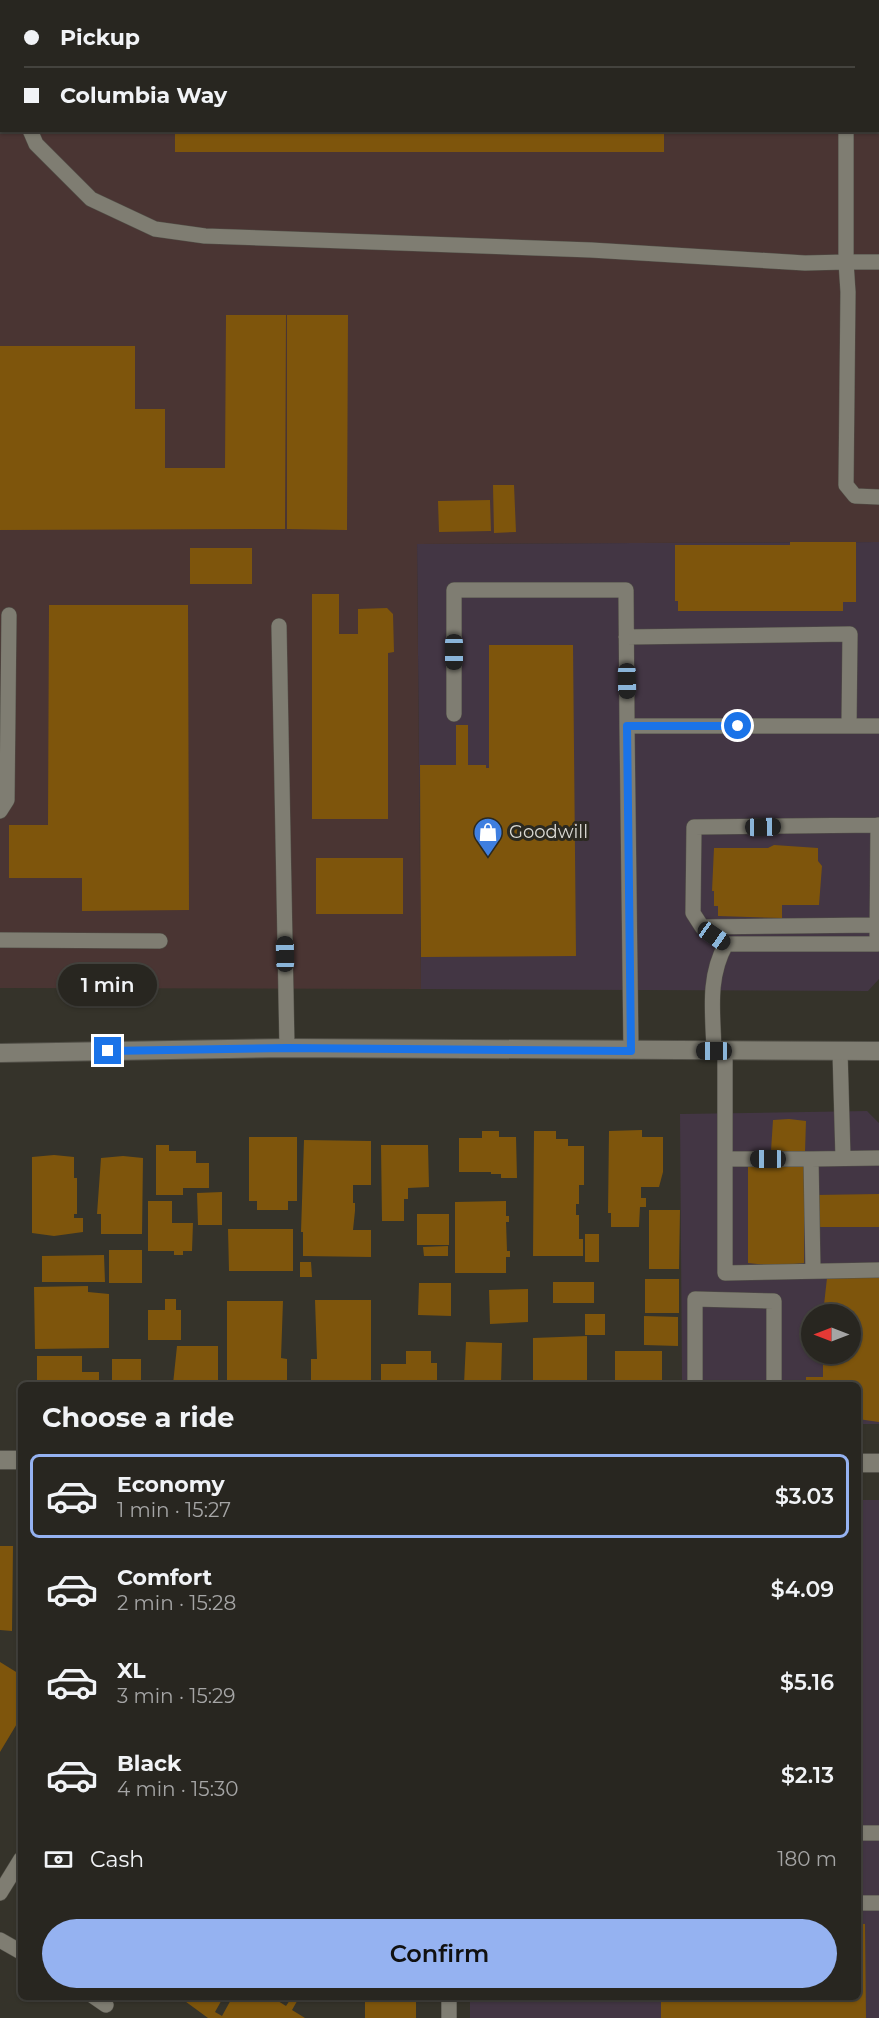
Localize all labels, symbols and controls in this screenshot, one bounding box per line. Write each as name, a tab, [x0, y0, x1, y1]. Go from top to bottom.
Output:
text: Pickup	[60, 24, 140, 51]
text: Columbia Way	[60, 82, 227, 109]
car	[445, 634, 463, 670]
car	[618, 663, 636, 699]
route start	[724, 712, 751, 739]
shop icon: Goodwill	[472, 816, 504, 858]
car	[745, 818, 781, 836]
place label: Goodwill	[509, 821, 588, 843]
car	[694, 918, 734, 954]
car	[276, 936, 294, 972]
callout: 1 min	[58, 964, 158, 1006]
text: 1 min	[81, 973, 134, 997]
route end	[94, 1037, 121, 1064]
car	[696, 1042, 732, 1060]
car	[750, 1150, 786, 1168]
north arrow	[801, 1304, 861, 1364]
map controls	[801, 1304, 861, 1364]
text: Choose a ride	[42, 1401, 234, 1434]
icon: car	[45, 1469, 99, 1523]
text: Economy	[117, 1471, 225, 1498]
text: $3.03	[775, 1483, 834, 1510]
text: 1 min · 15:27	[117, 1498, 231, 1522]
icon: car	[45, 1562, 99, 1616]
text: Comfort	[117, 1564, 212, 1591]
text: $4.09	[771, 1576, 834, 1603]
text: 2 min · 15:28	[117, 1591, 236, 1615]
icon: car	[45, 1655, 99, 1709]
text: XL	[117, 1657, 146, 1684]
text: $5.16	[780, 1669, 834, 1696]
text: 3 min · 15:29	[117, 1684, 235, 1708]
icon: car	[45, 1748, 99, 1802]
text: Black	[117, 1750, 181, 1777]
text: $2.13	[781, 1762, 834, 1789]
text: 4 min · 15:30	[117, 1777, 238, 1801]
icon: cash	[42, 1843, 75, 1876]
text: Cash	[90, 1846, 144, 1873]
text: 180 m	[777, 1847, 837, 1871]
button: Confirm	[42, 1919, 837, 1988]

